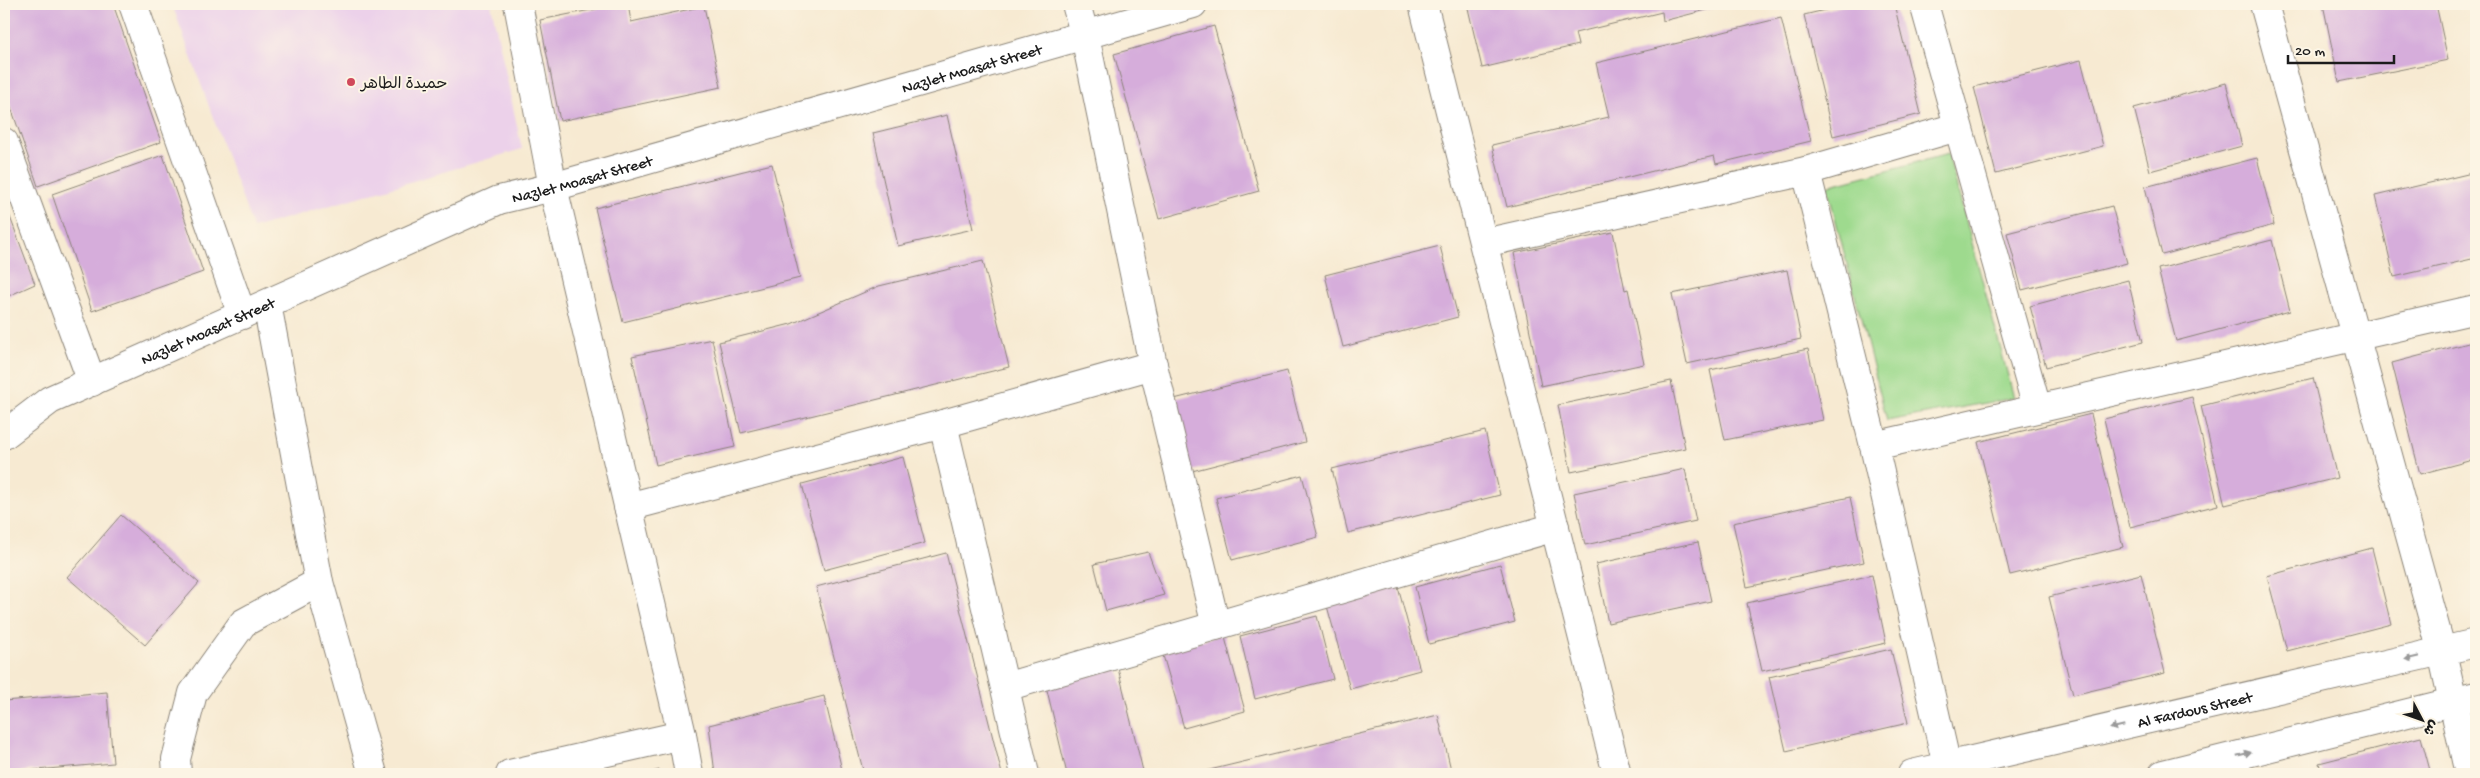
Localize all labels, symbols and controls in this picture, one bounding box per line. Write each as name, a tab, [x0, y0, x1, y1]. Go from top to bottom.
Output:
scale bar	[2288, 32, 2394, 64]
street label: Nazlet Moasat Street	[900, 41, 1046, 100]
text: 20 m	[2295, 43, 2325, 61]
marker: حميدة الطاهر	[345, 76, 357, 88]
place label: حميدة الطاهر	[359, 76, 447, 95]
street label: Nazlet Moasat Street	[511, 153, 656, 210]
street label: Nazlet Moasat Street	[139, 294, 280, 371]
one-way arrow	[2404, 654, 2419, 662]
street label: Al Fardous Street	[2136, 689, 2256, 734]
north arrow	[2398, 696, 2448, 746]
text: ش	[2418, 715, 2441, 738]
one-way arrow	[2110, 723, 2125, 731]
one-way arrow	[2236, 750, 2252, 758]

